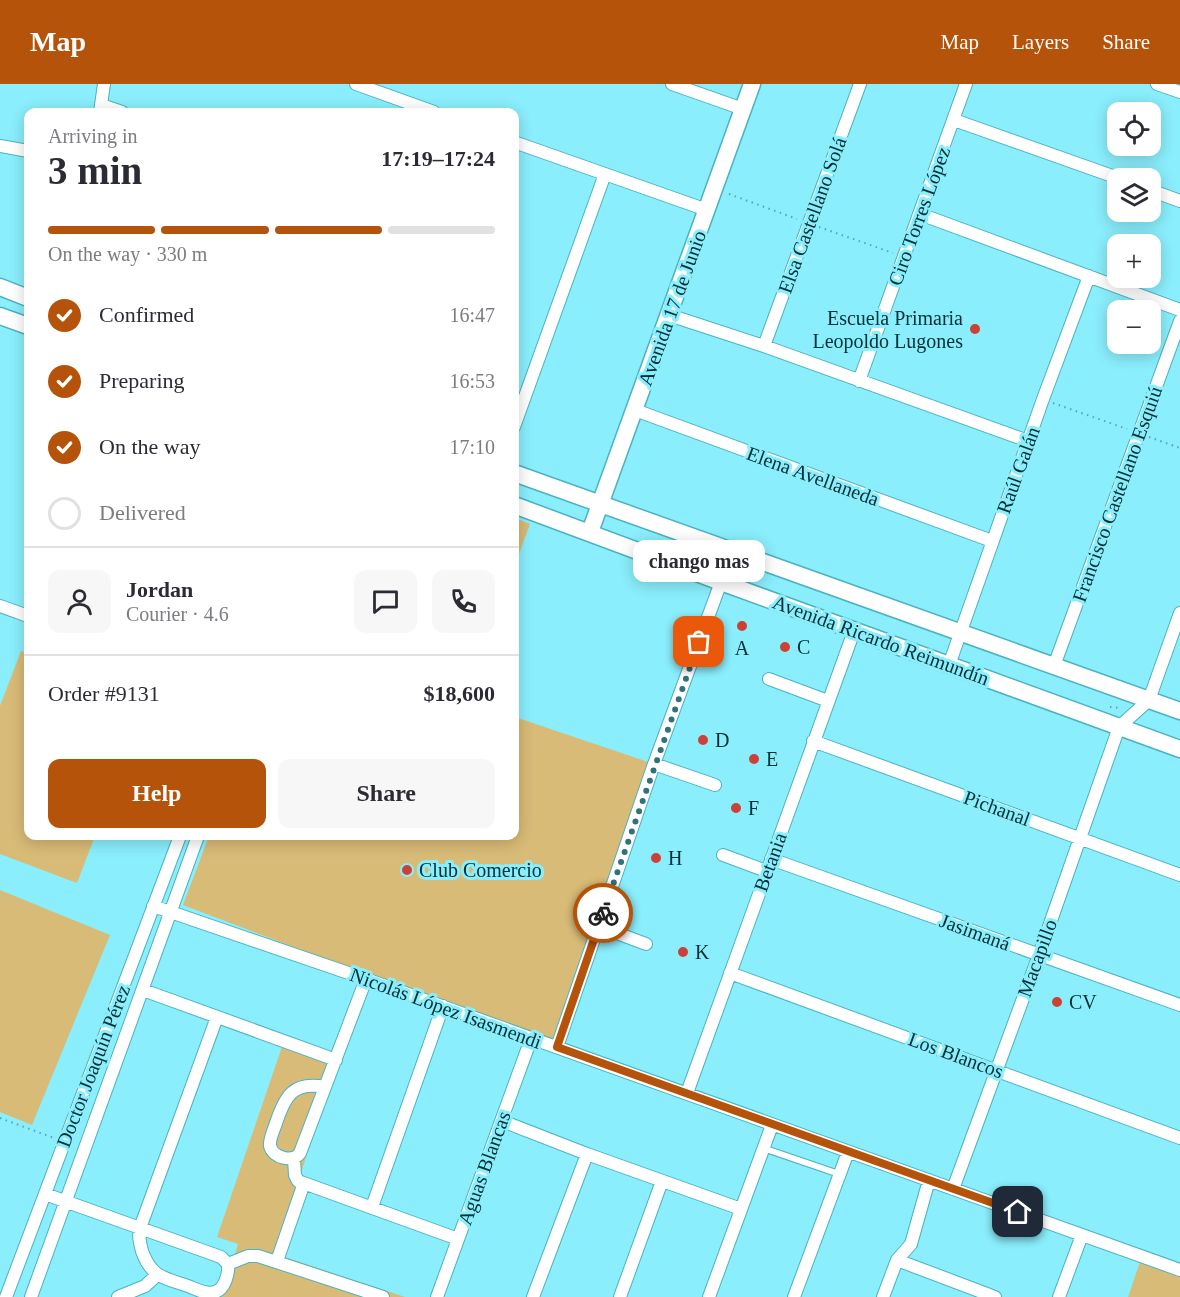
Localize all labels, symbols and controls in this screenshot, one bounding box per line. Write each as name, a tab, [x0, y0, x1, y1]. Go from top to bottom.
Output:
text: Map	[30, 26, 86, 57]
text: Map	[941, 30, 979, 54]
text: Layers	[1012, 30, 1069, 54]
text: Share	[1102, 30, 1150, 54]
map controls	[1107, 102, 1161, 354]
button: locate	[1107, 102, 1161, 156]
text: Arriving in	[48, 125, 137, 147]
street label: Elsa Castellano Solá	[774, 134, 850, 296]
street label: Ciro Torres López	[884, 144, 955, 289]
text: 17:19–17:24	[381, 146, 495, 171]
text: 3 min	[48, 149, 142, 192]
button: layers	[1107, 168, 1161, 222]
street label: Avenida 17 de Junio	[634, 227, 710, 389]
button: +	[1107, 234, 1161, 288]
text: On the way · 330 m	[48, 243, 207, 265]
icon: check	[48, 299, 81, 332]
button: −	[1107, 300, 1161, 354]
text: Confirmed	[99, 302, 194, 327]
text: 16:47	[449, 304, 495, 326]
place label: Escuela Primaria Leopoldo Lugones	[812, 307, 963, 353]
marker: Escuela Primaria Leopoldo Lugones	[968, 322, 982, 336]
icon: check	[48, 365, 81, 398]
text: Preparing	[99, 368, 185, 393]
text: 16:53	[449, 370, 495, 392]
street label: Francisco Castellano Esquiú	[1068, 383, 1167, 605]
street label: Raúl Galán	[992, 424, 1044, 516]
icon: check	[48, 431, 81, 464]
text: On the way	[99, 434, 200, 459]
text: 17:10	[449, 436, 495, 458]
street label: Elena Avellaneda	[744, 442, 882, 510]
text: Delivered	[99, 500, 186, 525]
callout: chango mas	[633, 540, 765, 582]
text: chango mas	[649, 550, 749, 572]
button: person	[48, 570, 111, 633]
button: chat	[354, 570, 417, 633]
button: phone	[432, 570, 495, 633]
text: Jordan	[126, 577, 193, 602]
street label: Avenida Ricardo Reimundín	[770, 591, 992, 689]
text: Courier · 4.6	[126, 603, 229, 625]
pin	[673, 616, 724, 667]
marker: A	[735, 619, 749, 633]
icon: bag	[682, 625, 715, 658]
place label: C	[797, 636, 810, 658]
place label: A	[735, 637, 750, 659]
marker: C	[778, 640, 792, 654]
text: Order #9131	[48, 681, 160, 706]
text: $18,600	[424, 681, 495, 706]
place label: D	[715, 729, 729, 751]
marker: D	[696, 733, 710, 747]
place label: E	[766, 748, 778, 770]
marker: E	[747, 752, 761, 766]
button: Help	[48, 759, 266, 828]
button: Share	[278, 759, 495, 828]
street label: Pichanal	[961, 786, 1034, 830]
place label: F	[748, 797, 759, 819]
marker: F	[729, 801, 743, 815]
street label: Betania	[749, 829, 791, 894]
place label: H	[668, 847, 682, 869]
marker: H	[649, 851, 663, 865]
place label: Club Comercio	[419, 859, 542, 881]
marker: Club Comercio	[400, 863, 414, 877]
courier	[573, 883, 633, 943]
icon: bike	[587, 897, 620, 930]
street label: Jasimaná	[937, 909, 1013, 955]
street label: Macapillo	[1013, 916, 1062, 1000]
place label: K	[695, 941, 710, 963]
marker: K	[676, 945, 690, 959]
street label: Nicolás López Isasmendi	[347, 963, 545, 1054]
street label: Doctor Joaquín Pérez	[52, 982, 135, 1151]
place label: CV	[1069, 991, 1097, 1013]
marker: CV	[1050, 995, 1064, 1009]
street label: Los Blancos	[906, 1028, 1007, 1082]
street label: Aguas Blancas	[453, 1108, 516, 1228]
pin	[992, 1186, 1043, 1237]
icon: home	[1001, 1195, 1034, 1228]

